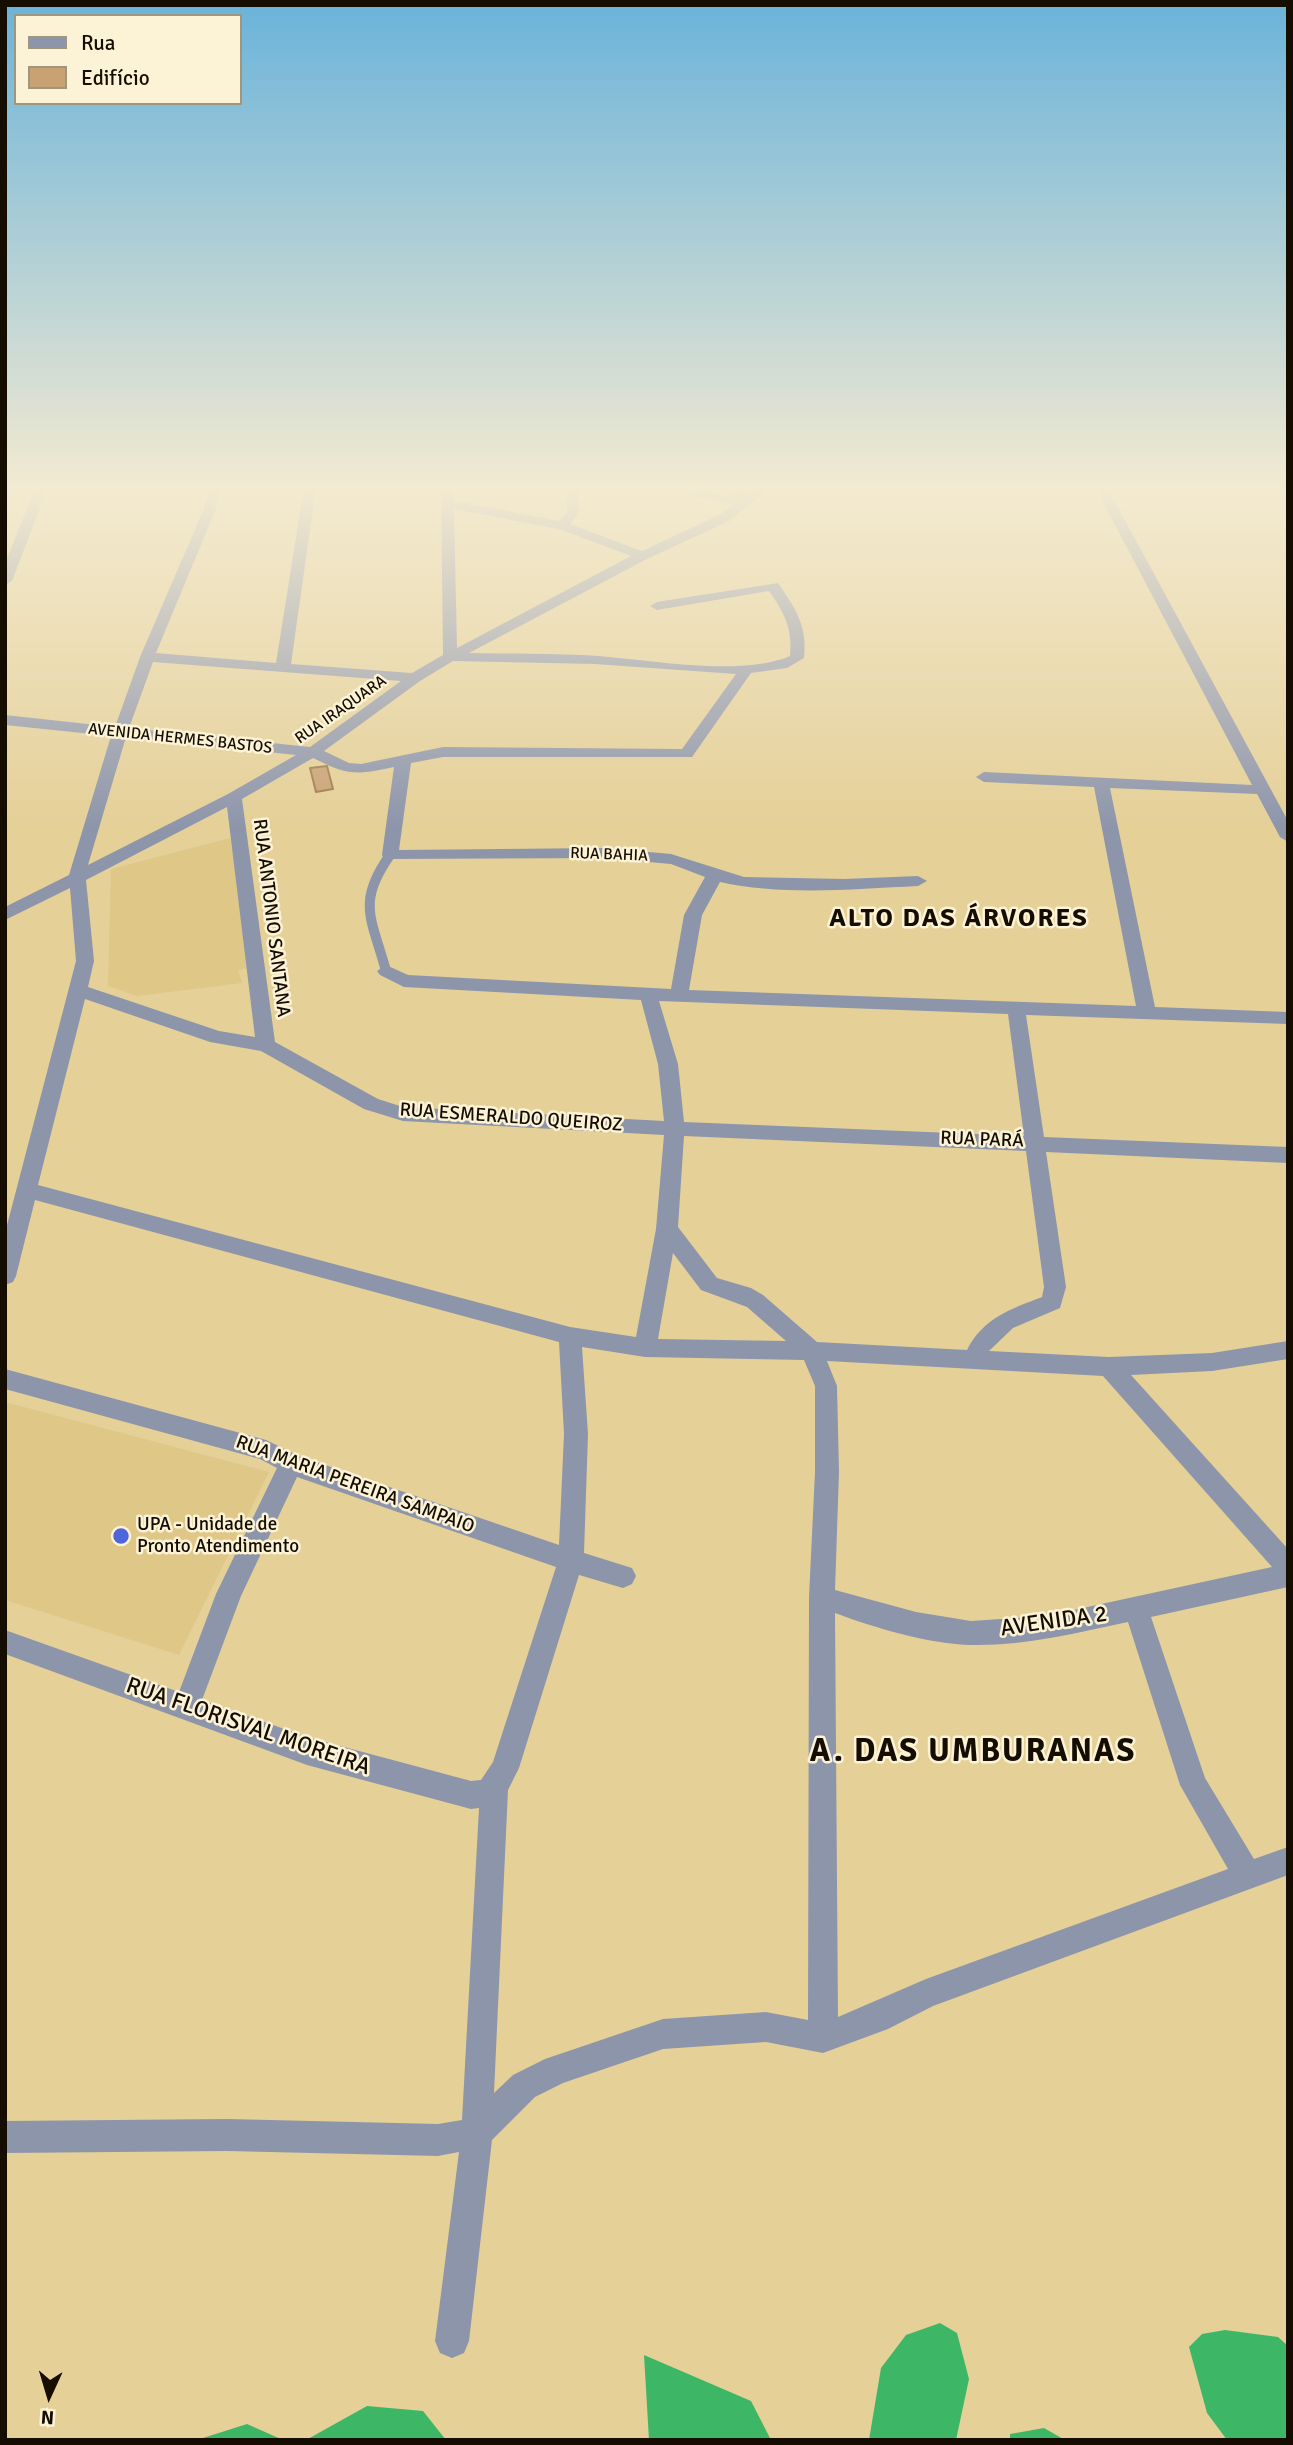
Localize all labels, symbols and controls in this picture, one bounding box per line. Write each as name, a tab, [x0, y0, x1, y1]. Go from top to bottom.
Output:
legend	[14, 14, 242, 105]
text: Rua	[81, 30, 115, 56]
text: Edifício	[81, 65, 150, 91]
street label: RUA IRAQUARA	[292, 671, 390, 749]
street label: AVENIDA HERMES BASTOS	[87, 720, 273, 758]
street label: RUA ANTONIO SANTANA	[248, 818, 294, 1018]
street label: RUA BAHIA	[570, 844, 648, 866]
district label: ALTO DAS ÁRVORES	[831, 903, 1087, 935]
street label: RUA ESMERALDO QUEIROZ	[399, 1099, 623, 1137]
street label: RUA PARÁ	[940, 1127, 1024, 1153]
street label: RUA MARIA PEREIRA SAMPAIO	[233, 1431, 477, 1539]
place label: UPA - Unidade de Pronto Atendimento	[137, 1514, 299, 1558]
marker: UPA - Unidade de Pronto Atendimento	[111, 1526, 131, 1546]
street label: AVENIDA 2	[999, 1601, 1109, 1643]
street label: RUA FLORISVAL MOREIRA	[122, 1672, 374, 1782]
district label: A. DAS UMBURANAS	[812, 1734, 1134, 1772]
north arrow	[14, 2361, 84, 2431]
text: N	[40, 2405, 55, 2429]

